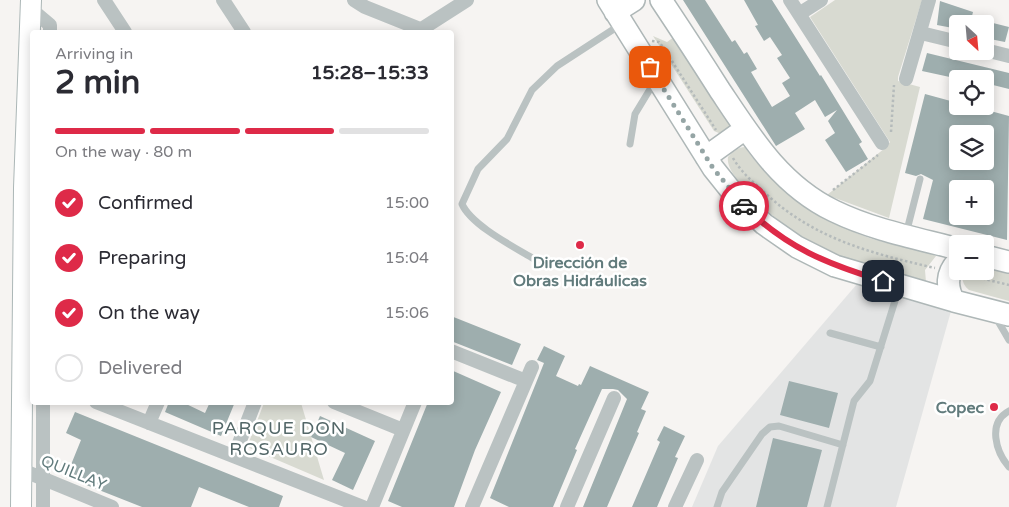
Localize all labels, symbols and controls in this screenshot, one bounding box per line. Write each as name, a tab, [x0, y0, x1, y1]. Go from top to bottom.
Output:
north arrow	[949, 15, 994, 60]
map controls	[949, 15, 994, 280]
text: Arriving in	[55, 44, 133, 64]
pin	[629, 46, 671, 88]
icon: bag	[636, 53, 664, 81]
text: 15:28–15:33	[311, 62, 429, 84]
text: 2 min	[55, 64, 140, 102]
button: locate	[949, 70, 994, 115]
button: layers	[949, 125, 994, 170]
text: On the way · 80 m	[55, 142, 192, 162]
button: +	[949, 180, 994, 225]
courier	[719, 181, 769, 231]
icon: check	[55, 189, 83, 217]
text: Confirmed	[98, 192, 193, 214]
icon: car	[730, 192, 758, 220]
text: 15:00	[385, 193, 429, 213]
button: −	[949, 235, 994, 280]
marker: Dirección de Obras Hidráulicas	[574, 239, 586, 251]
icon: check	[55, 244, 83, 272]
text: Preparing	[98, 247, 187, 269]
text: 15:04	[385, 248, 429, 268]
place label: Dirección de Obras Hidráulicas	[513, 253, 647, 291]
pin	[862, 260, 904, 302]
icon: home	[869, 267, 897, 295]
icon: check	[55, 299, 83, 327]
text: On the way	[98, 302, 200, 324]
text: 15:06	[385, 303, 429, 323]
text: Delivered	[98, 357, 183, 379]
place label: Copec	[936, 398, 984, 418]
marker: Copec	[988, 401, 1000, 413]
district label: PARQUE DON ROSAURO	[212, 417, 346, 460]
street label: QUILLAY	[38, 451, 109, 495]

